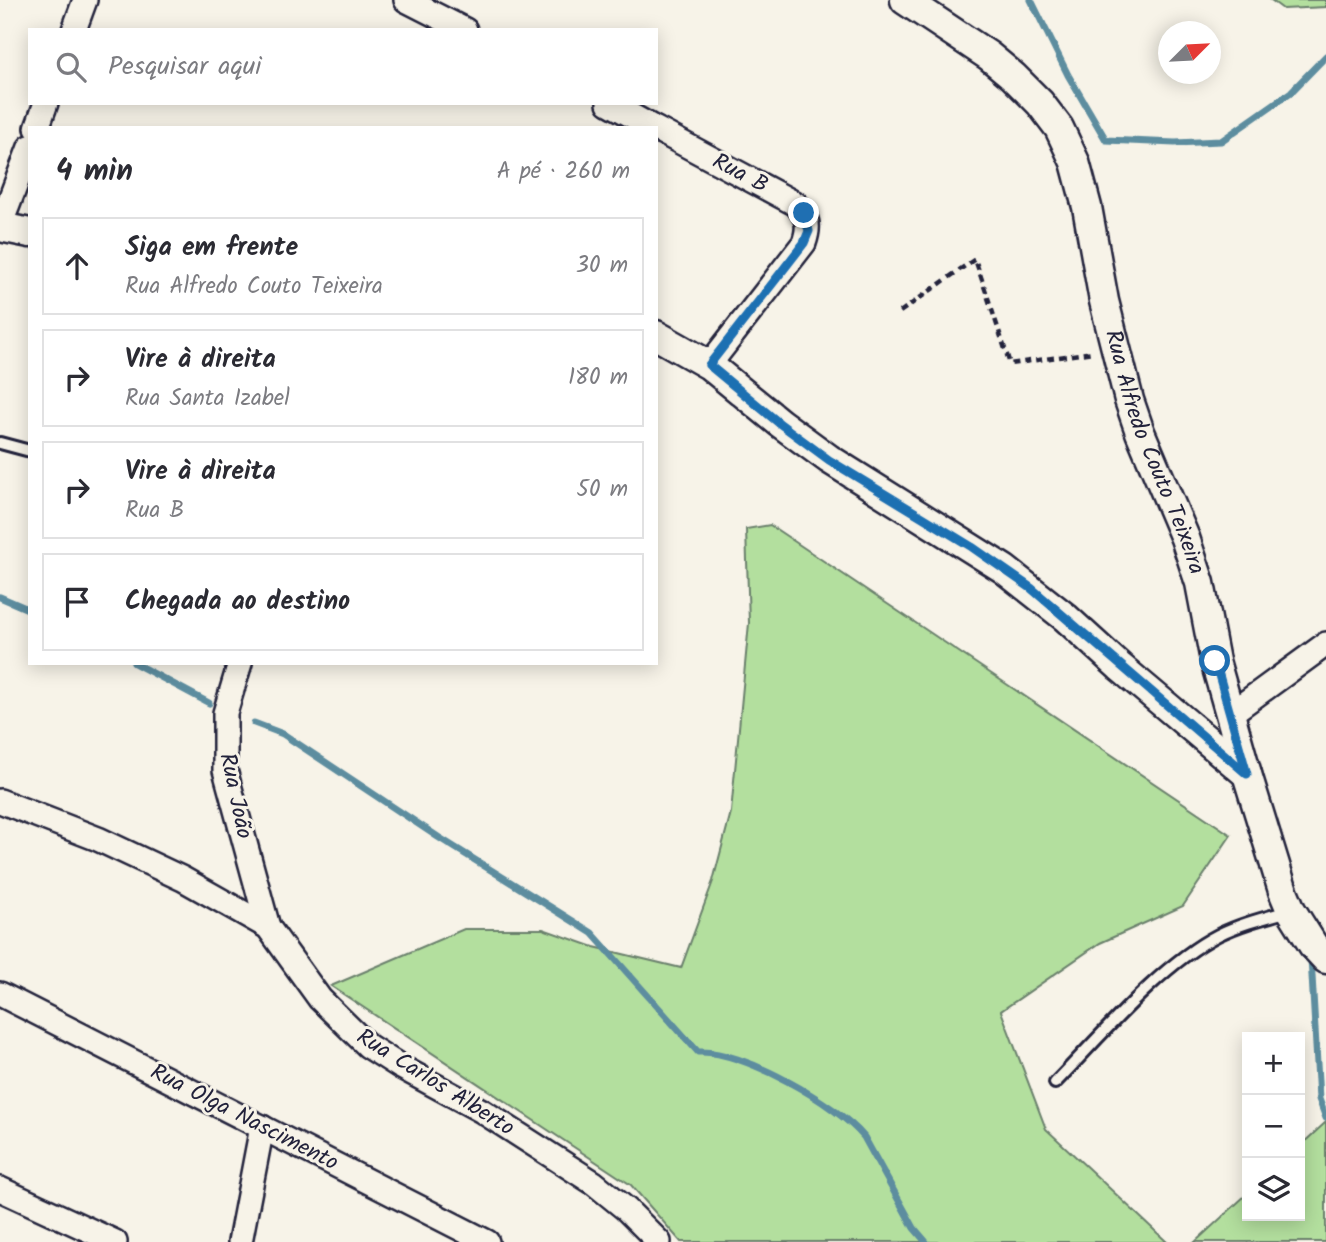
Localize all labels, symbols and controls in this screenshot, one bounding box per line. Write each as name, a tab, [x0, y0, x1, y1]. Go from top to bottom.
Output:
north arrow	[1158, 21, 1221, 84]
search box	[28, 28, 658, 105]
text: Pesquisar aqui	[108, 46, 261, 88]
icon: search	[52, 48, 90, 86]
street label: Rua B	[705, 144, 775, 204]
text: 4 min	[56, 148, 133, 196]
text: A pé · 260 m	[497, 154, 630, 190]
route end	[788, 197, 819, 228]
text: Siga em frente	[125, 227, 298, 269]
icon: ahead	[58, 247, 96, 285]
text: 30 m	[576, 248, 628, 284]
text: Rua Alfredo Couto Teixeira	[125, 269, 383, 305]
street label: Rua Alfredo Couto Teixeira	[1094, 326, 1214, 579]
text: Vire à direita	[125, 339, 276, 381]
icon: right	[58, 359, 96, 397]
text: 180 m	[568, 360, 628, 396]
text: Rua Santa Izabel	[125, 381, 290, 417]
text: Vire à direita	[125, 451, 276, 493]
icon: right	[58, 471, 96, 509]
text: 50 m	[577, 472, 628, 508]
text: Rua B	[125, 493, 184, 529]
text: Chegada ao destino	[125, 581, 350, 623]
icon: arrive	[58, 583, 96, 621]
route start	[1199, 645, 1230, 676]
street label: Rua João	[208, 750, 262, 842]
street label: Rua Carlos Alberto	[349, 1020, 521, 1146]
map controls	[1242, 1032, 1305, 1221]
button: +	[1242, 1032, 1305, 1095]
street label: Rua Olga Nascimento	[143, 1055, 345, 1181]
button: −	[1242, 1095, 1305, 1158]
button: layers	[1242, 1158, 1305, 1221]

